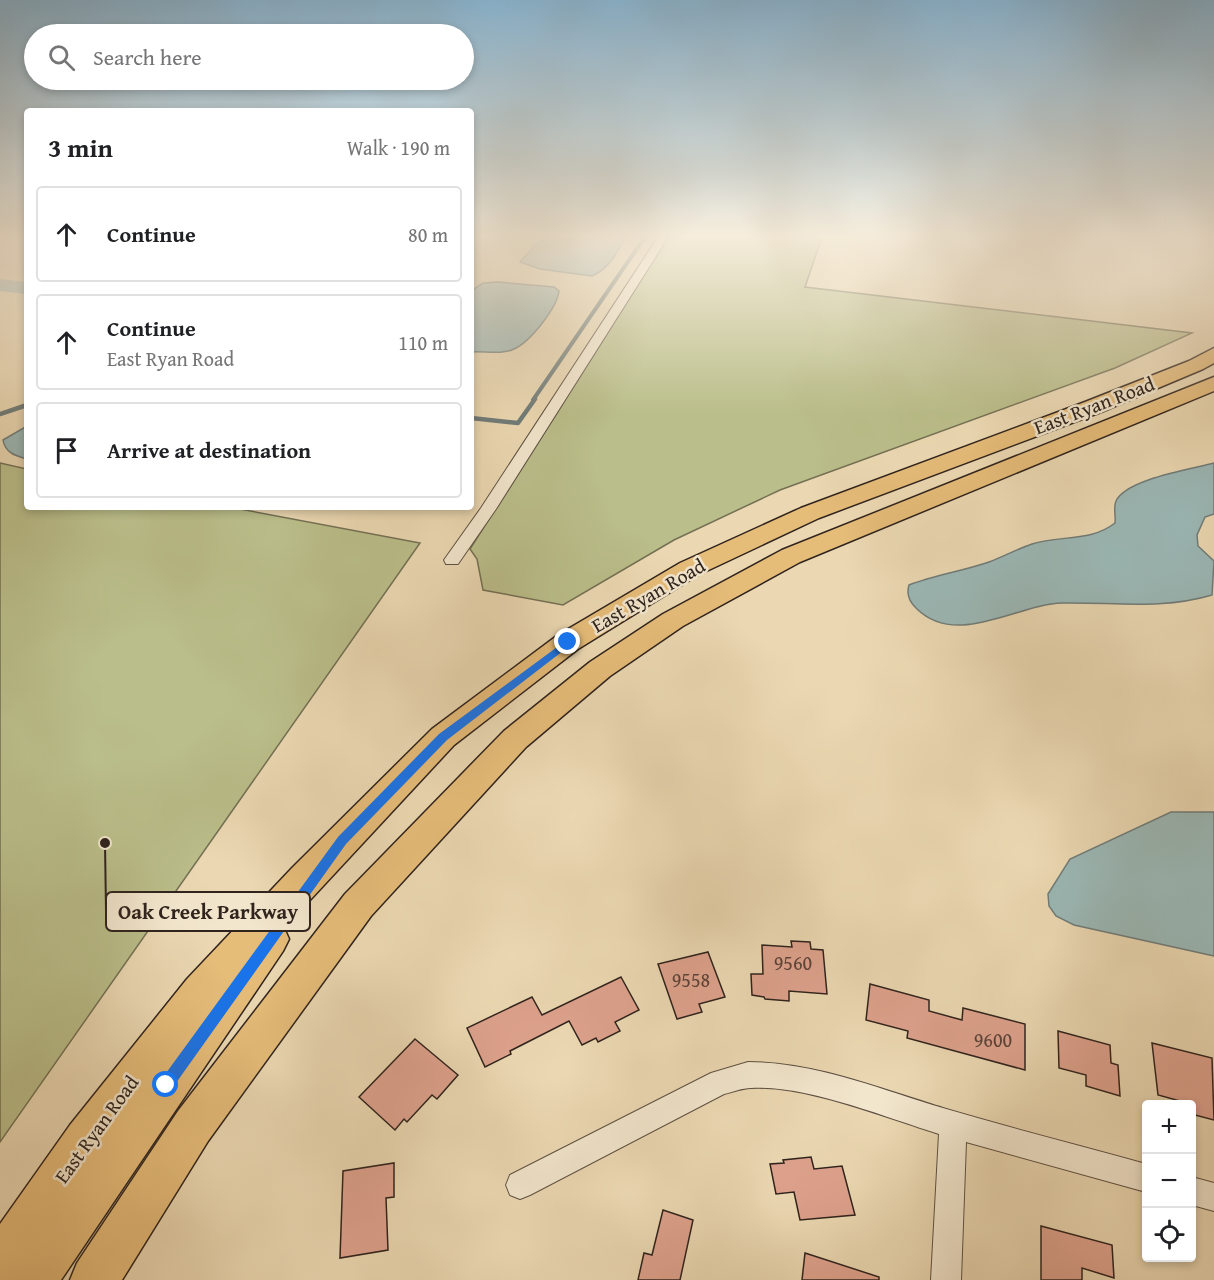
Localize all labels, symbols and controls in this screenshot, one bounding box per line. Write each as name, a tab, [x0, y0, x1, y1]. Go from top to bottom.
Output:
search box	[24, 24, 474, 90]
icon: search	[45, 41, 78, 74]
text: Search here	[93, 41, 202, 73]
text: 3 min	[48, 128, 113, 167]
text: Walk · 190 m	[347, 133, 450, 162]
icon: ahead	[50, 218, 83, 251]
text: Continue	[107, 218, 196, 250]
text: 80 m	[408, 220, 448, 249]
text: Continue	[107, 312, 196, 344]
icon: ahead	[50, 326, 83, 359]
text: 110 m	[398, 328, 448, 357]
text: East Ryan Road	[107, 344, 234, 373]
street label: East Ryan Road	[1029, 369, 1159, 441]
icon: arrive	[50, 434, 83, 467]
text: Arrive at destination	[107, 434, 311, 466]
street label: East Ryan Road	[586, 551, 711, 639]
route end	[554, 628, 580, 654]
callout: Oak Creek Parkway	[106, 892, 310, 931]
text: Oak Creek Parkway	[118, 896, 298, 927]
house number: 9560	[774, 948, 812, 977]
house number: 9558	[672, 965, 710, 994]
house number: 9600	[974, 1025, 1012, 1054]
street label: East Ryan Road	[47, 1069, 145, 1189]
route start	[152, 1071, 178, 1097]
map controls	[1142, 1100, 1196, 1262]
button: +	[1142, 1100, 1196, 1154]
button: −	[1142, 1154, 1196, 1208]
button: locate	[1142, 1208, 1196, 1262]

